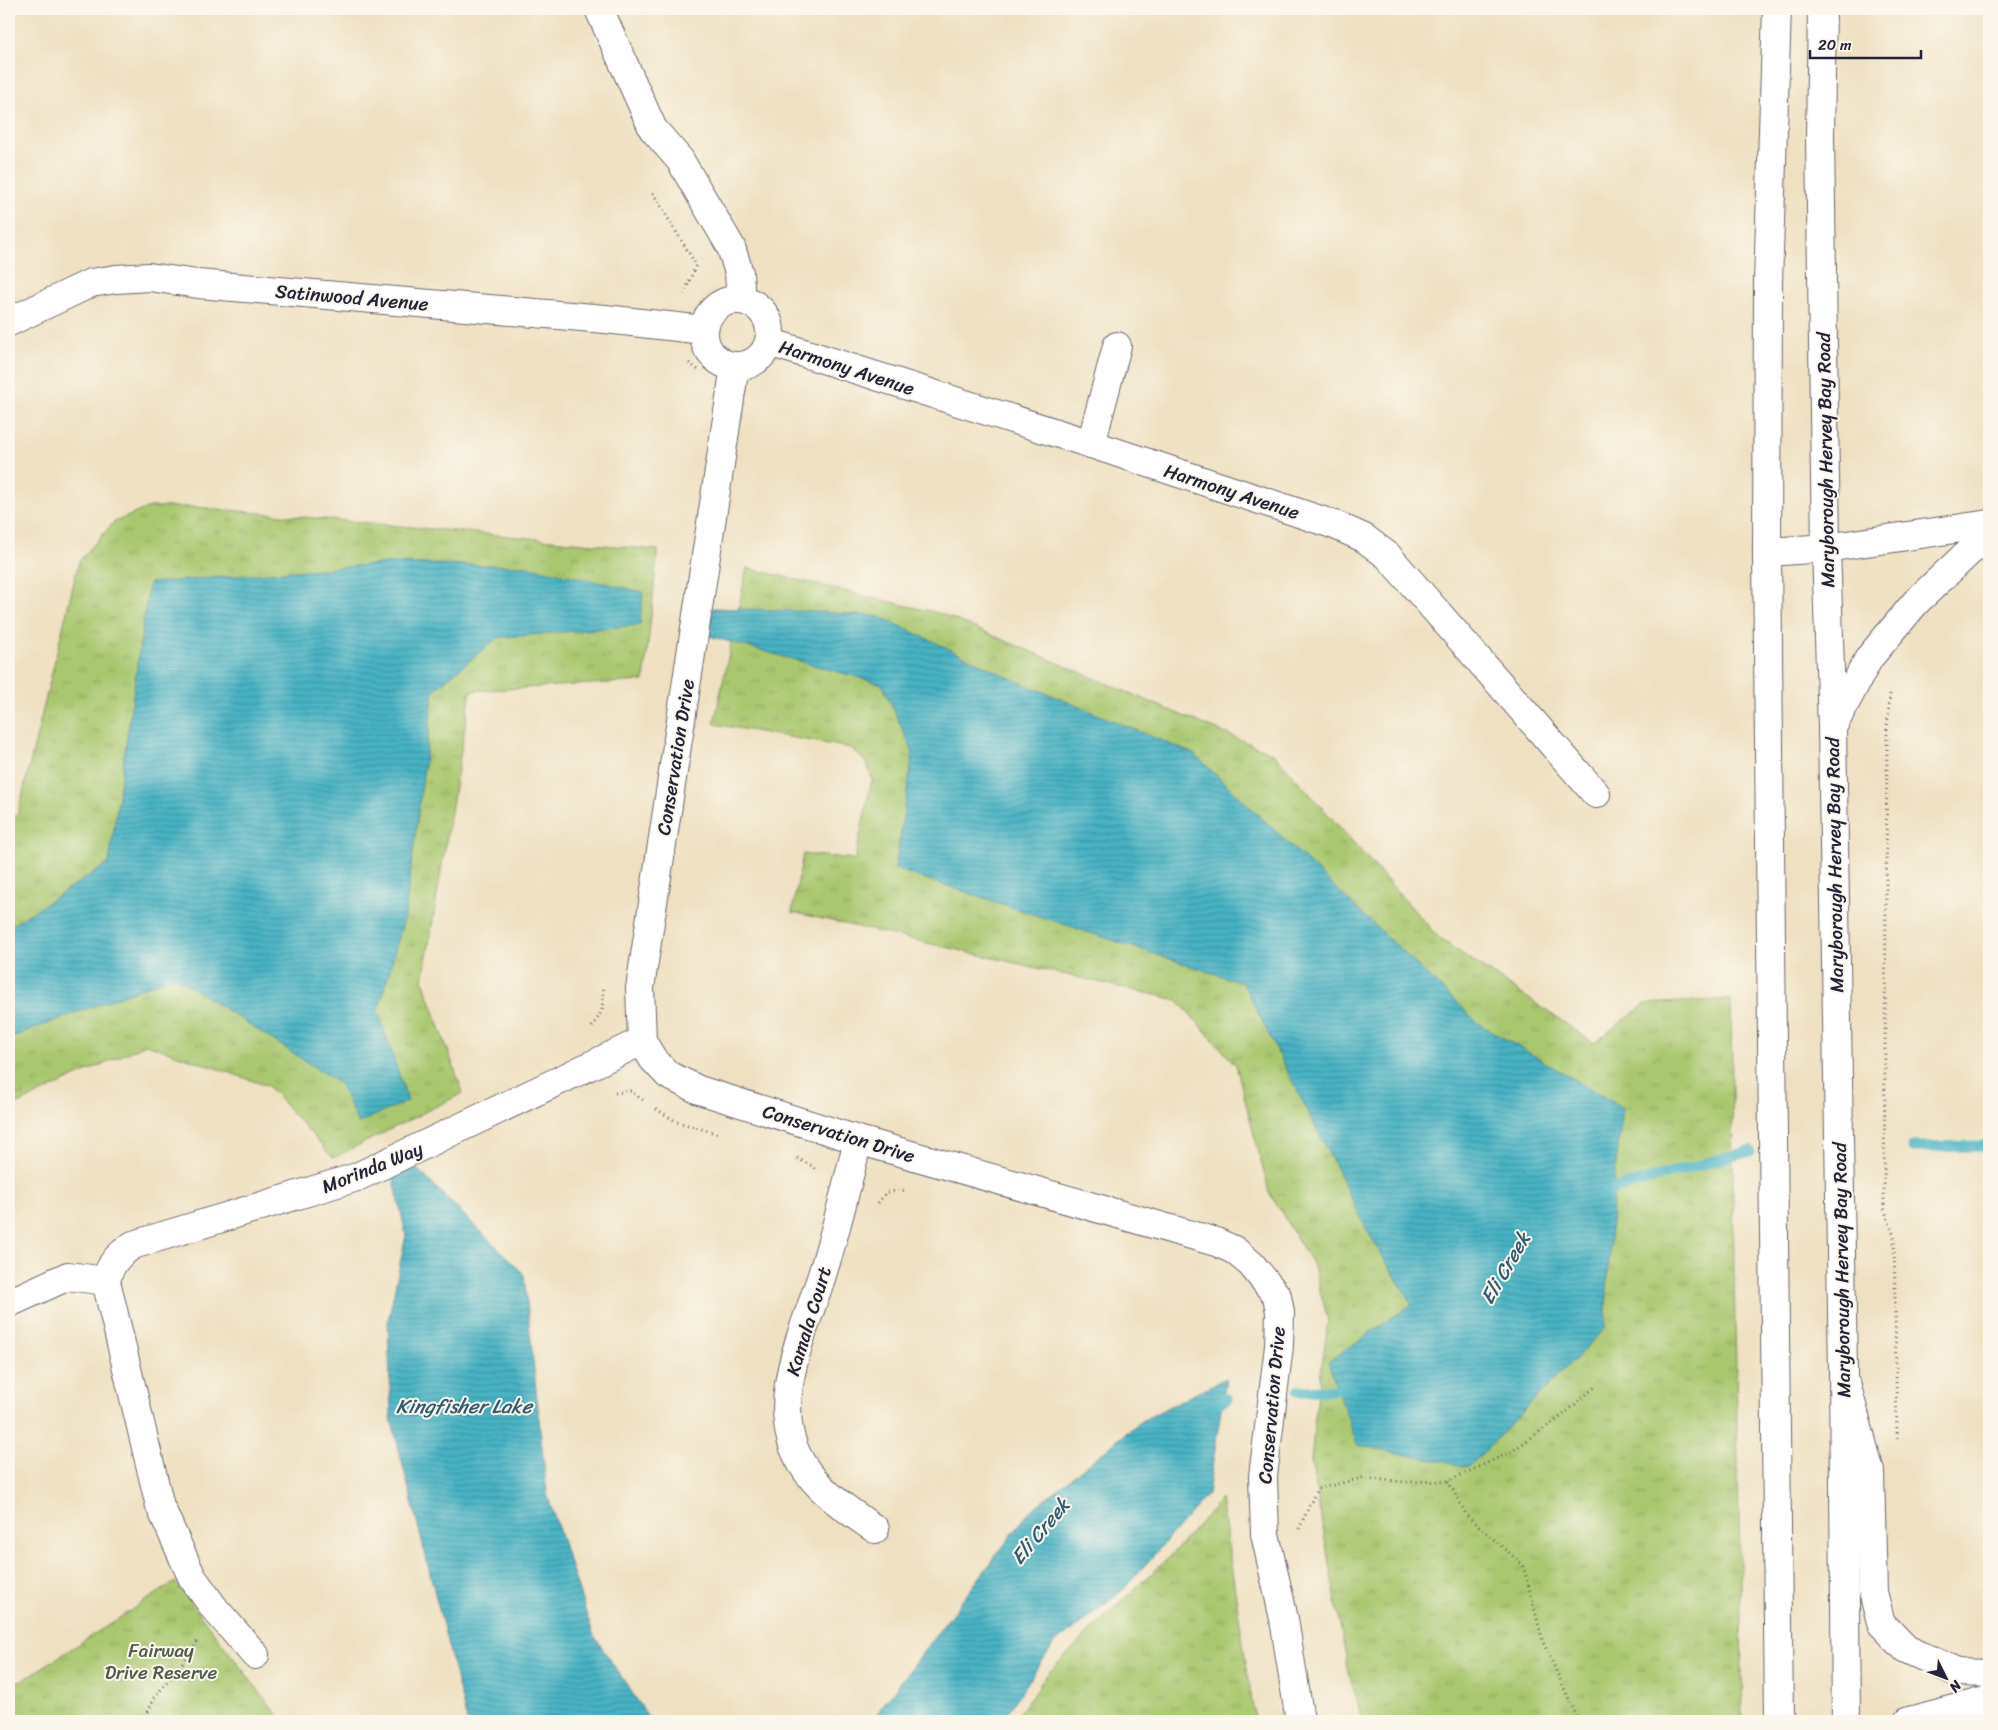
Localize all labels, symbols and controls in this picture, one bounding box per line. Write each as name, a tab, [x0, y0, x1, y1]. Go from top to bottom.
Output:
scale bar	[1810, 28, 1922, 60]
text: 20 m	[1818, 32, 1852, 58]
street label: Satinwood Avenue	[274, 274, 430, 321]
street label: Harmony Avenue	[775, 330, 919, 405]
street label: Maryborough Hervey Bay Road	[1807, 331, 1844, 588]
street label: Harmony Avenue	[1160, 454, 1304, 529]
street label: Conservation Drive	[647, 676, 704, 838]
street label: Maryborough Hervey Bay Road	[1816, 736, 1853, 993]
street label: Conservation Drive	[759, 1095, 919, 1172]
street label: Morinda Way	[316, 1132, 428, 1203]
street label: Maryborough Hervey Bay Road	[1823, 1141, 1860, 1398]
water label: Eli Creek	[1471, 1224, 1541, 1311]
street label: Kamala Court	[776, 1262, 841, 1380]
street label: Conservation Drive	[1248, 1325, 1295, 1485]
water label: Kingfisher Lake	[396, 1389, 534, 1424]
water label: Eli Creek	[1002, 1489, 1080, 1573]
park label: Fairway Drive Reserve	[105, 1634, 218, 1689]
north arrow	[1920, 1652, 1970, 1702]
text: N	[1943, 1674, 1968, 1699]

